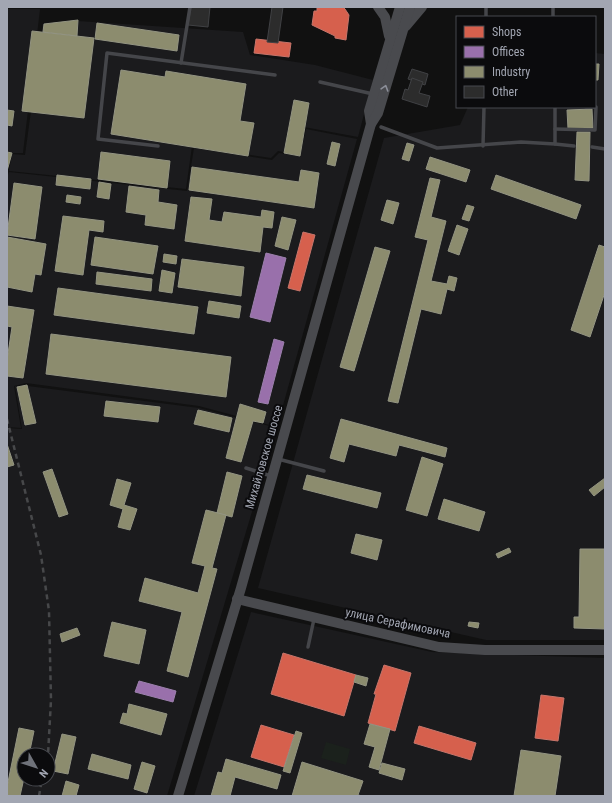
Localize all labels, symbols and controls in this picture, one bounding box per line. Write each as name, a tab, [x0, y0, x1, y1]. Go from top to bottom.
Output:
legend	[456, 16, 596, 108]
text: Shops	[492, 25, 521, 39]
text: Offices	[492, 45, 525, 59]
text: Industry	[492, 65, 530, 79]
one-way arrow	[380, 85, 389, 92]
text: Other	[492, 85, 518, 99]
street label: Михайловское шоссе	[242, 403, 286, 510]
street label: улица Серафимовича	[344, 605, 452, 641]
north arrow	[16, 747, 56, 787]
text: N	[36, 766, 51, 780]

